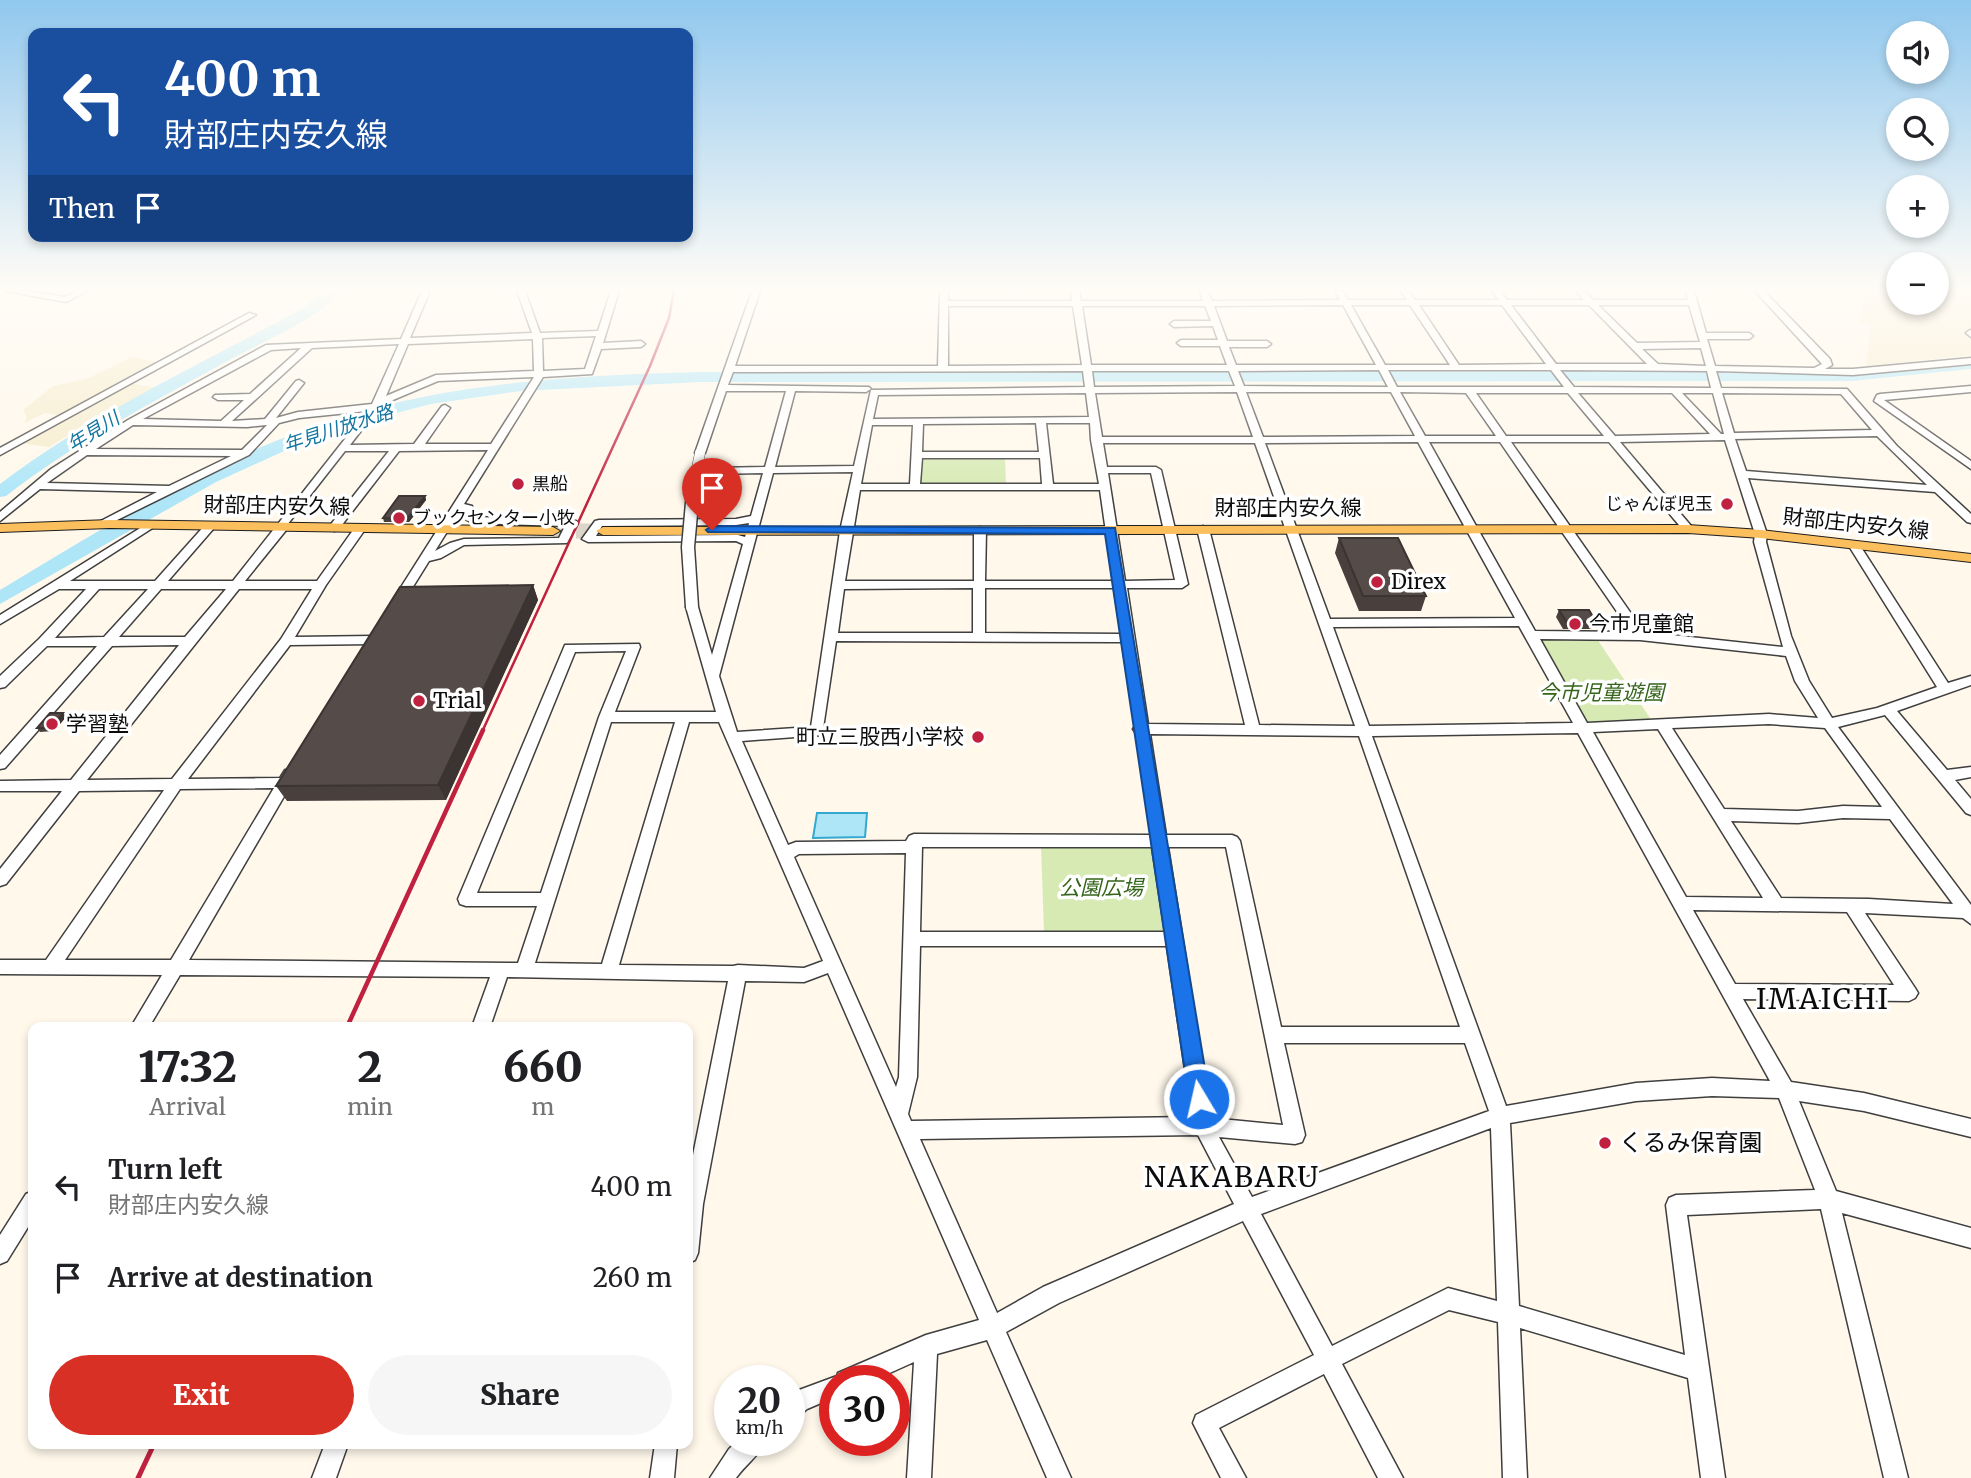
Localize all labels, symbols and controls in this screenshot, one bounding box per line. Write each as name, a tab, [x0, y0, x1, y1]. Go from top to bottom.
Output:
map controls	[1886, 21, 1949, 315]
button: sound	[1886, 21, 1949, 84]
text: 400 m	[164, 48, 321, 109]
icon: left	[49, 56, 140, 147]
button: search	[1886, 98, 1949, 161]
text: 財部庄内安久線	[164, 115, 388, 155]
button: +	[1886, 175, 1949, 238]
icon: arrive	[129, 189, 167, 227]
text: Then	[49, 192, 115, 225]
button: −	[1886, 252, 1949, 315]
water label: 年見川放水路	[280, 398, 398, 457]
water label: 年見川	[62, 405, 125, 456]
pin	[682, 458, 742, 530]
icon: arrive	[693, 469, 731, 507]
place label: 黒船	[532, 472, 568, 495]
marker: 黒船	[510, 476, 526, 492]
street label: 財部庄内安久線	[203, 491, 351, 520]
place label: じゃんぼ児玉	[1605, 492, 1713, 515]
street label: 財部庄内安久線	[1215, 494, 1362, 521]
marker: じゃんぼ児玉	[1719, 496, 1735, 512]
street label: 財部庄内安久線	[1782, 502, 1931, 545]
place label: ブックセンター小牧	[413, 506, 575, 529]
marker: ブックセンター小牧	[391, 510, 407, 526]
place label: Direx	[1391, 568, 1446, 595]
marker: Direx	[1369, 574, 1385, 590]
place label: 今市児童館	[1589, 610, 1694, 637]
marker: 今市児童館	[1567, 616, 1583, 632]
park label: 今市児童遊園	[1538, 679, 1667, 706]
place label: Trial	[433, 687, 482, 714]
marker: Trial	[411, 693, 427, 709]
place label: 学習塾	[66, 710, 129, 737]
marker: 学習塾	[44, 716, 60, 732]
place label: 町立三股西小学校	[796, 723, 964, 750]
marker: 町立三股西小学校	[970, 729, 986, 745]
park label: 公園広場	[1059, 874, 1145, 901]
district label: IMAICHI	[1756, 981, 1890, 1017]
text: 17:32	[138, 1041, 237, 1093]
text: 2	[358, 1041, 382, 1093]
text: 660	[503, 1041, 583, 1093]
position arrow	[1162, 1062, 1236, 1136]
text: Arrival	[149, 1092, 226, 1121]
text: min	[347, 1092, 393, 1121]
text: m	[531, 1092, 554, 1121]
place label: くるみ保育園	[1619, 1127, 1763, 1158]
marker: くるみ保育園	[1597, 1135, 1613, 1151]
text: Turn left	[108, 1153, 222, 1186]
district label: NAKABARU	[1144, 1159, 1320, 1195]
icon: left	[49, 1168, 87, 1206]
text: 400 m	[591, 1170, 672, 1203]
text: 財部庄内安久線	[108, 1190, 269, 1219]
icon: arrive	[49, 1259, 87, 1297]
text: Arrive at destination	[108, 1261, 373, 1294]
text: 260 m	[593, 1261, 672, 1294]
button: Exit	[49, 1355, 354, 1435]
button: Share	[368, 1355, 672, 1435]
speed limit sign: 30	[819, 1365, 910, 1456]
text: 20	[738, 1379, 781, 1423]
text: km/h	[736, 1416, 783, 1439]

